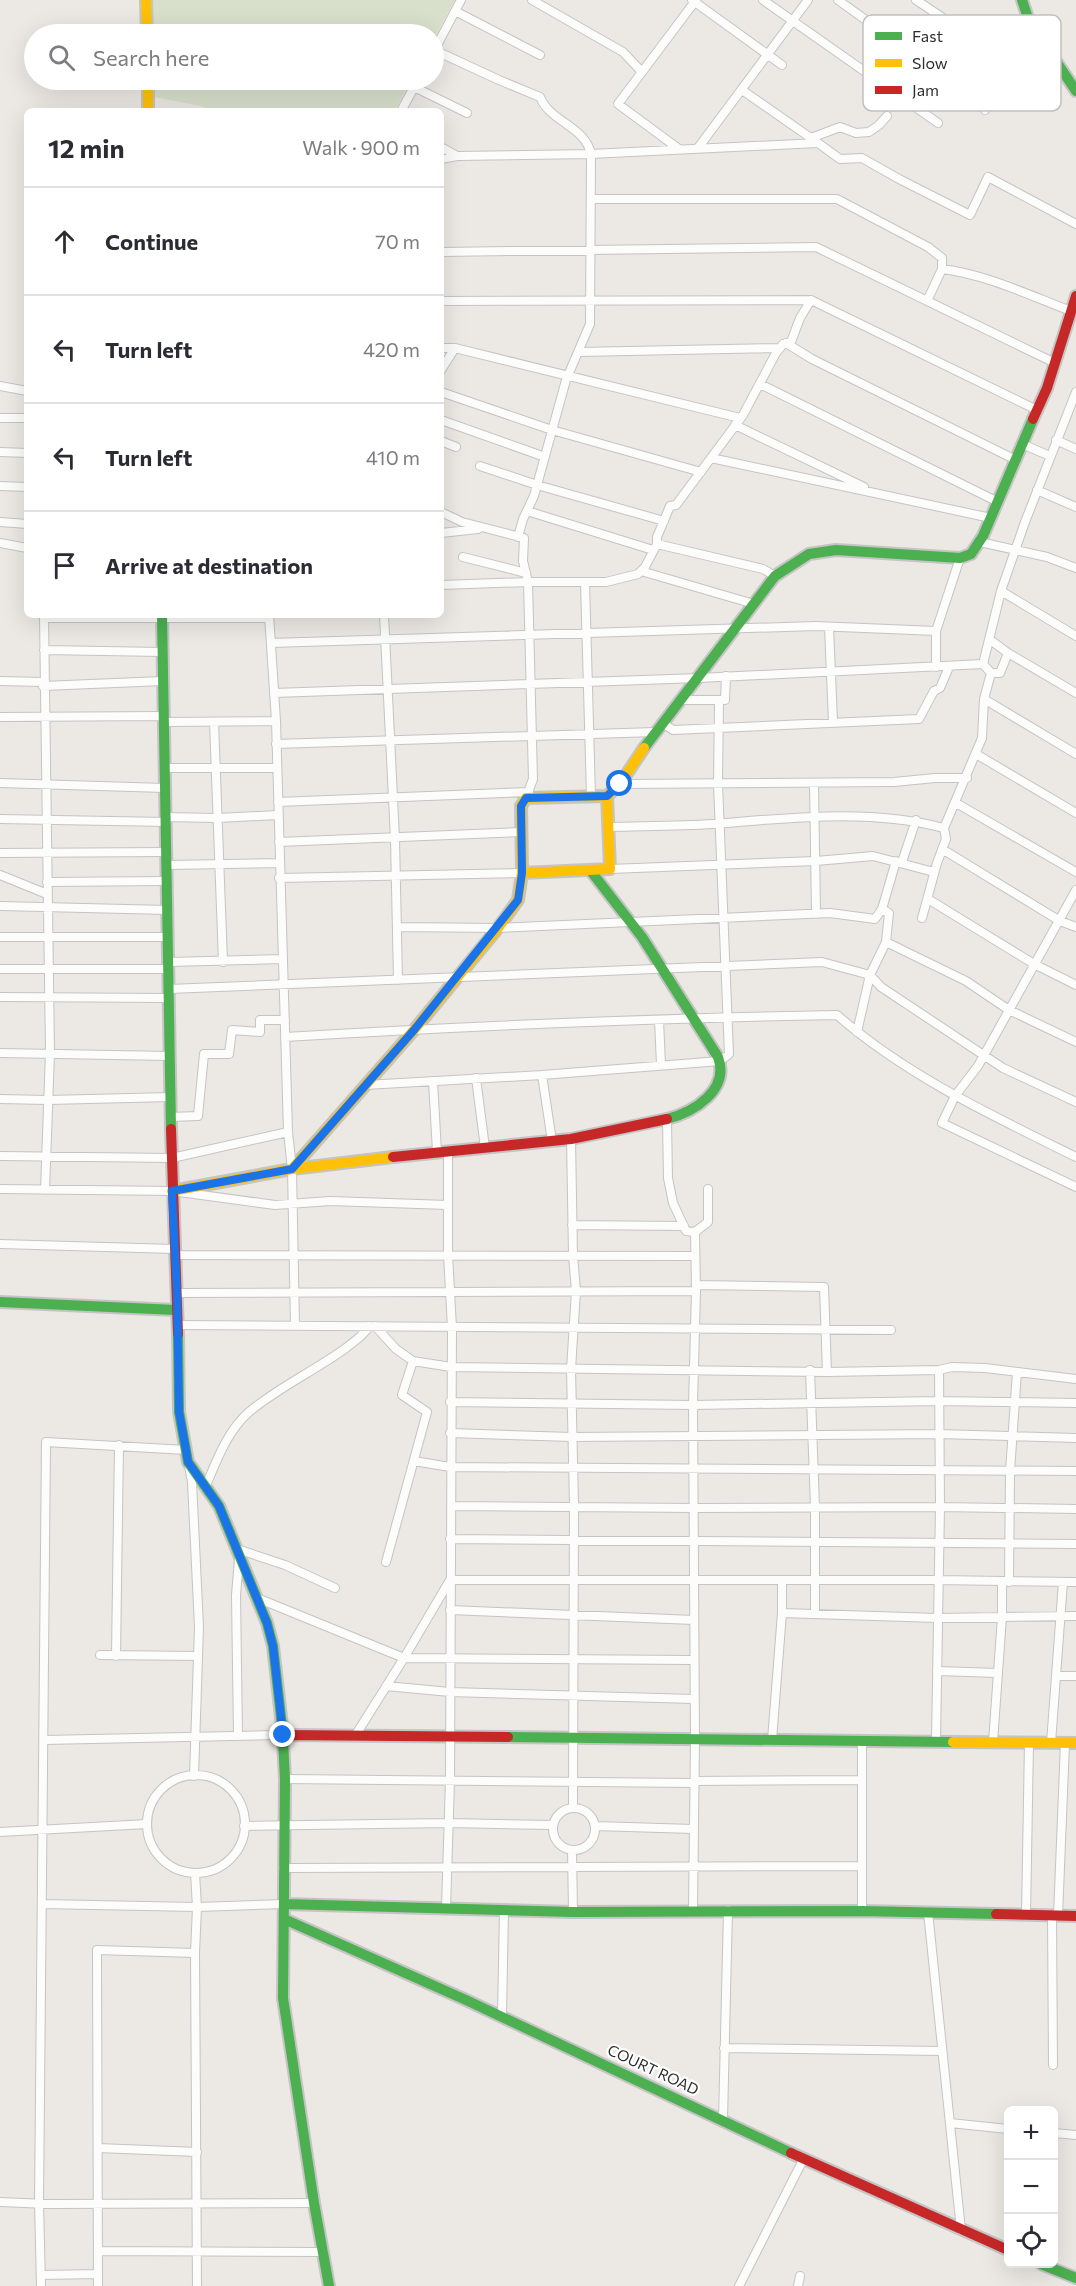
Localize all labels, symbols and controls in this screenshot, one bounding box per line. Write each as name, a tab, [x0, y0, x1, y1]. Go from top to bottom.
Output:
legend	[863, 15, 1061, 111]
search box	[24, 24, 444, 90]
text: Fast	[912, 26, 943, 45]
icon: search	[45, 41, 78, 74]
text: Search here	[93, 44, 209, 71]
text: Slow	[912, 53, 948, 72]
text: Jam	[912, 80, 939, 99]
text: 12 min	[48, 132, 125, 163]
text: Walk · 900 m	[302, 135, 420, 159]
icon: ahead	[48, 225, 81, 258]
text: Continue	[105, 228, 198, 255]
text: 70 m	[375, 229, 420, 253]
icon: left	[48, 333, 81, 366]
text: Turn left	[105, 336, 192, 363]
text: 420 m	[363, 337, 420, 361]
icon: left	[48, 441, 81, 474]
text: Turn left	[105, 444, 192, 471]
text: 410 m	[366, 445, 420, 469]
icon: arrive	[48, 549, 81, 582]
text: Arrive at destination	[105, 552, 313, 579]
route start	[606, 770, 632, 796]
route end	[269, 1721, 295, 1747]
street label: COURT ROAD	[605, 2040, 702, 2098]
map controls	[1004, 2106, 1058, 2268]
button: +	[1004, 2106, 1058, 2160]
button: −	[1004, 2160, 1058, 2214]
button: locate	[1004, 2214, 1058, 2268]

